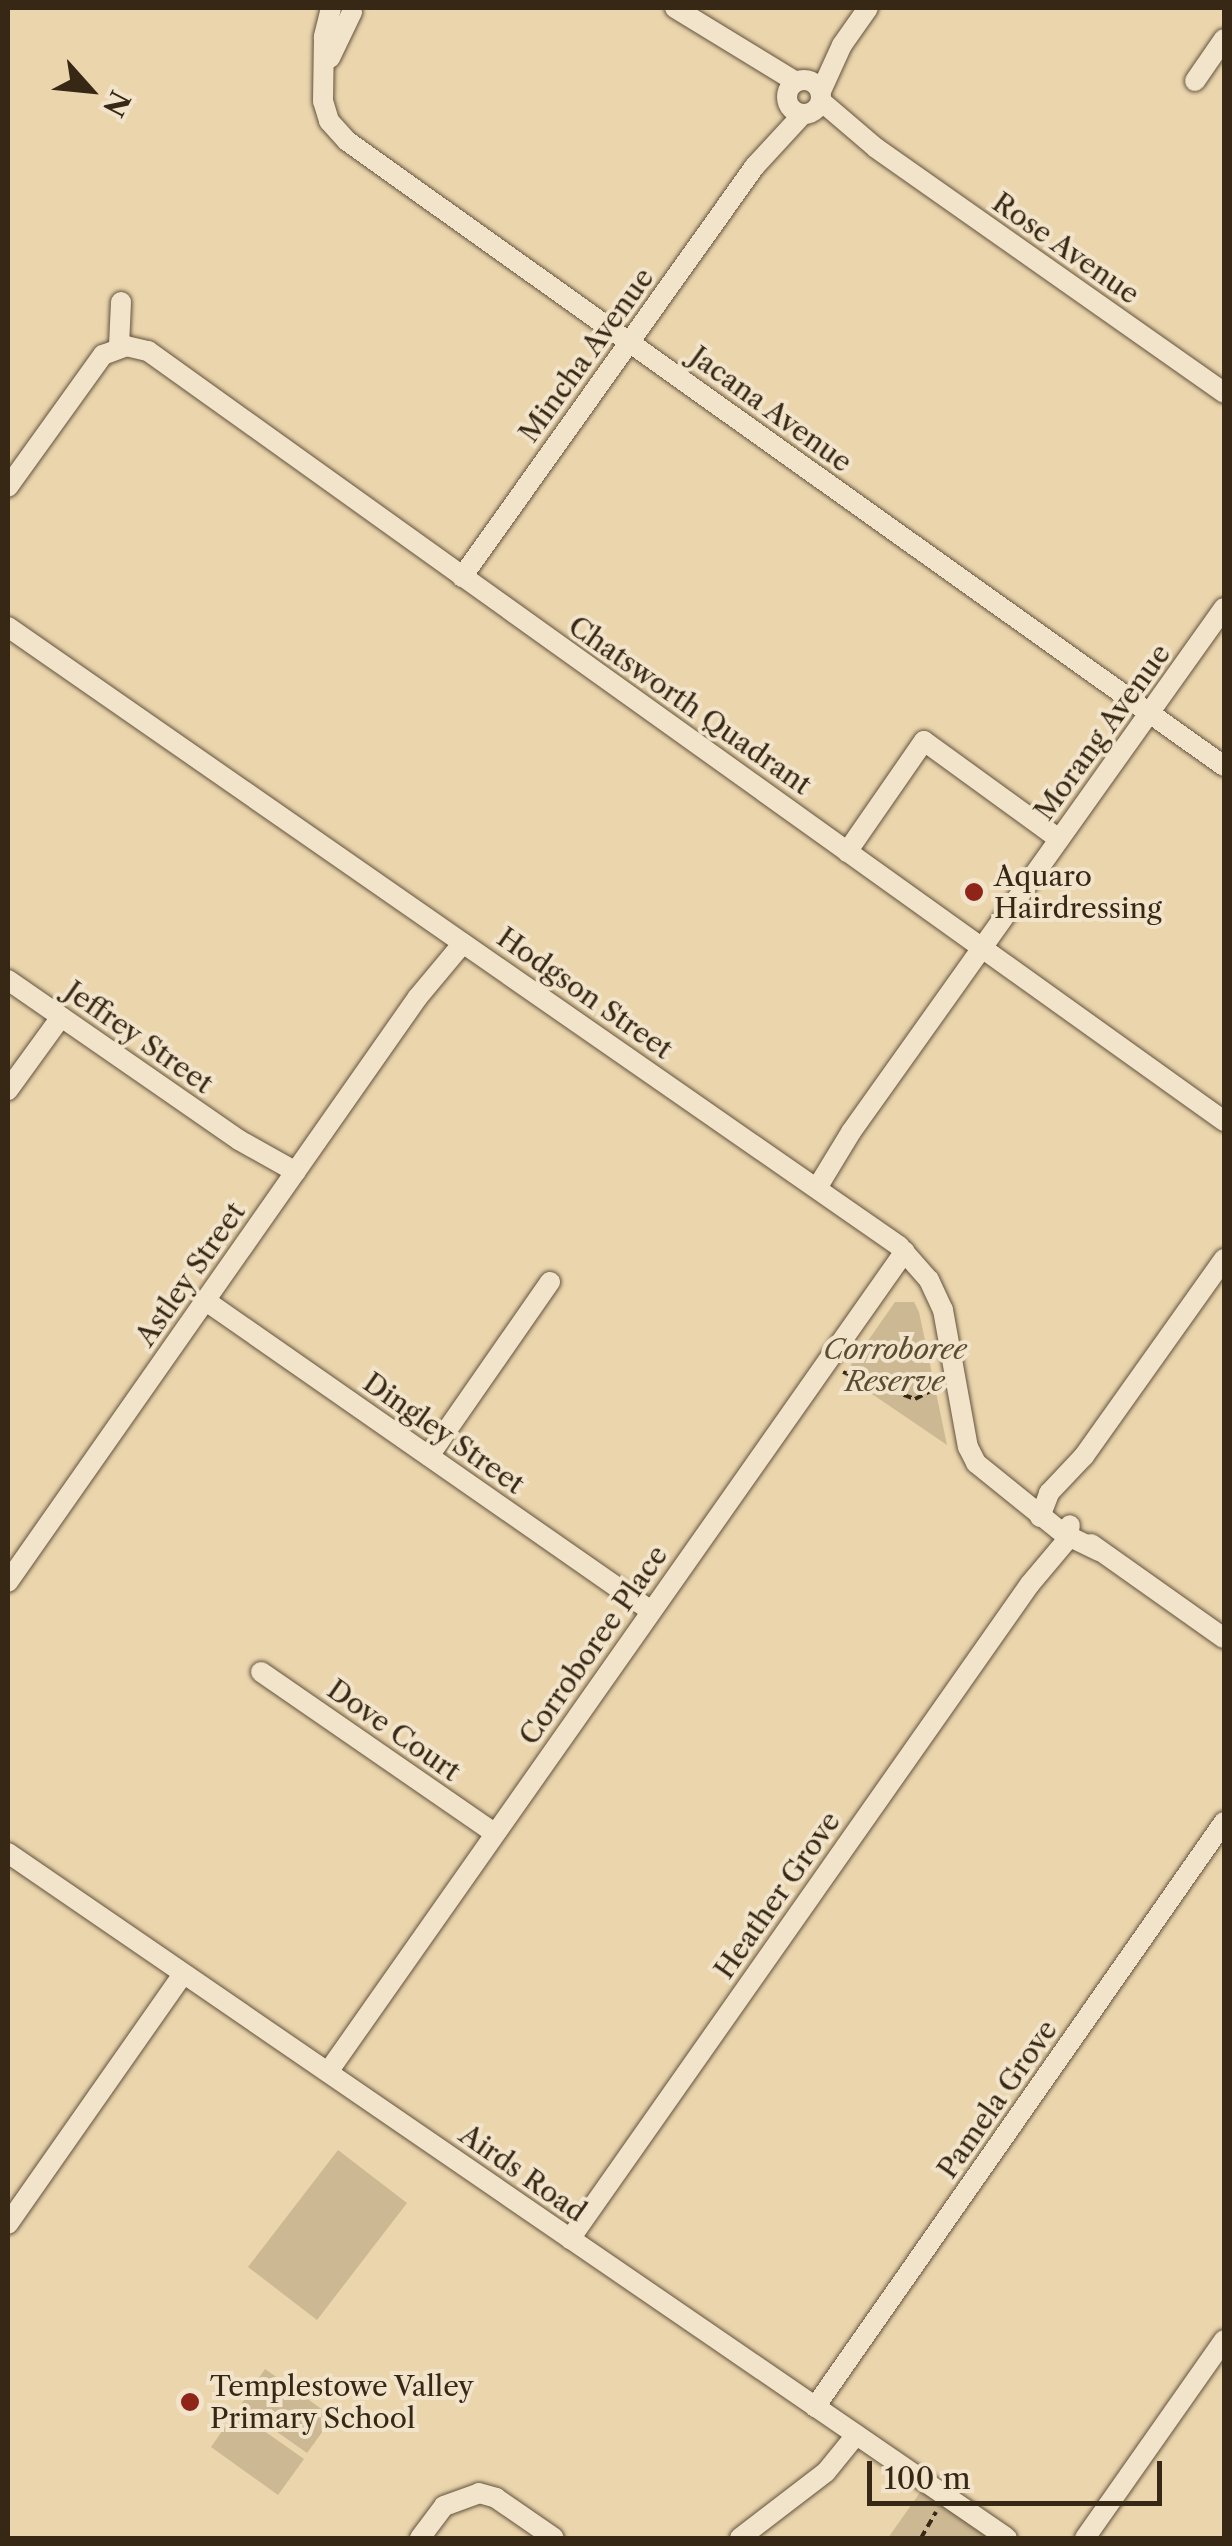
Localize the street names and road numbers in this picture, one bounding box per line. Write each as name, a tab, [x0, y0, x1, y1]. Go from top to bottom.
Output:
street label: Rose Avenue	[986, 185, 1146, 311]
street label: Mincha Avenue	[511, 261, 661, 449]
street label: Jacana Avenue	[683, 339, 859, 479]
street label: Chatsworth Quadrant	[562, 609, 818, 801]
street label: Morang Avenue	[1027, 637, 1177, 827]
street label: Hodgson Street	[491, 920, 679, 1066]
street label: Jeffrey Street	[58, 974, 220, 1100]
street label: Astley Street	[128, 1195, 252, 1353]
street label: Dingley Street	[357, 1365, 531, 1501]
street label: Corroboree Place	[512, 1539, 674, 1751]
street label: Dove Court	[321, 1672, 467, 1788]
street label: Heather Grove	[707, 1805, 847, 1985]
street label: Pamela Grove	[930, 2013, 1064, 2185]
street label: Airds Road	[453, 2117, 593, 2229]

